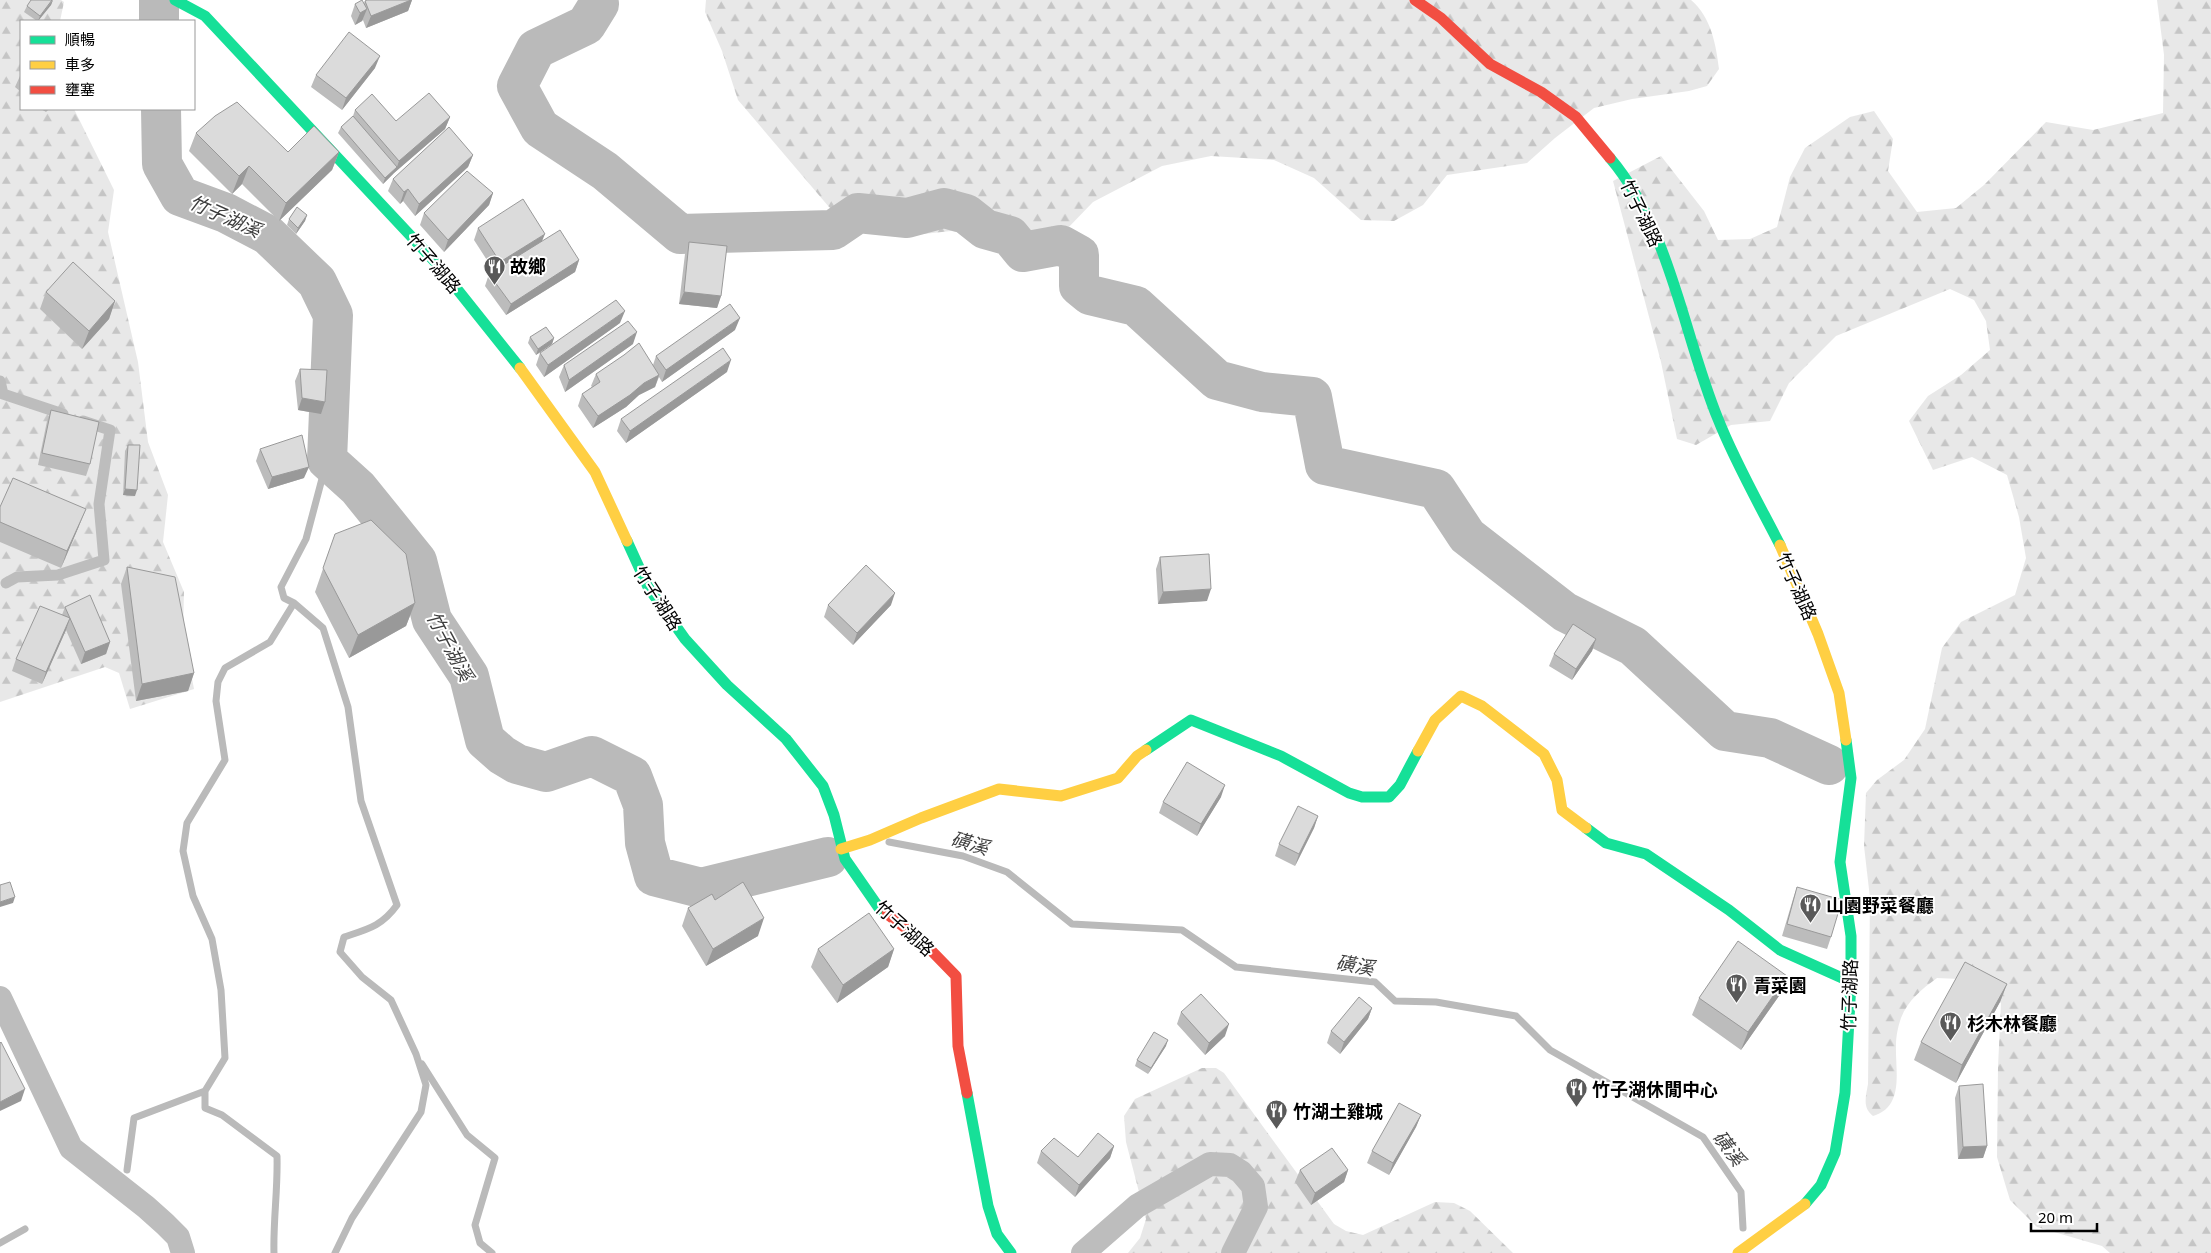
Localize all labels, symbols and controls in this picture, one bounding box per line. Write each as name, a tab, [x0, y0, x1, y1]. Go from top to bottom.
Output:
legend	[20, 20, 195, 110]
text: 順暢	[65, 29, 95, 49]
text: 車多	[65, 54, 95, 74]
text: 壅塞	[65, 79, 95, 99]
street label: 竹子湖路	[1615, 175, 1669, 251]
water label: 竹子湖溪	[185, 189, 268, 245]
street label: 竹子湖路	[401, 228, 467, 298]
restaurant icon: 故鄉	[482, 254, 506, 285]
place label: 故鄉	[510, 254, 546, 278]
street label: 竹子湖路	[1771, 548, 1823, 624]
street label: 竹子湖路	[628, 561, 688, 635]
water label: 竹子湖溪	[421, 606, 481, 688]
water label: 磺溪	[948, 825, 995, 862]
restaurant icon: 山園野菜餐廳	[1798, 893, 1822, 924]
place label: 山園野菜餐廳	[1826, 893, 1934, 917]
street label: 竹子湖路	[870, 895, 940, 961]
water label: 磺溪	[1334, 949, 1379, 982]
street label: 竹子湖路	[1836, 959, 1862, 1031]
restaurant icon: 青菜園	[1725, 973, 1749, 1004]
place label: 青菜園	[1753, 973, 1807, 997]
restaurant icon: 杉木林餐廳	[1939, 1011, 1963, 1042]
place label: 杉木林餐廳	[1967, 1011, 2057, 1035]
restaurant icon: 竹子湖休閒中心	[1564, 1077, 1588, 1108]
place label: 竹子湖休閒中心	[1592, 1077, 1718, 1101]
restaurant icon: 竹湖土雞城	[1265, 1099, 1289, 1130]
place label: 竹湖土雞城	[1293, 1099, 1383, 1123]
water label: 磺溪	[1707, 1125, 1753, 1173]
scale bar	[2031, 1200, 2097, 1232]
text: 20 m	[2038, 1207, 2073, 1227]

